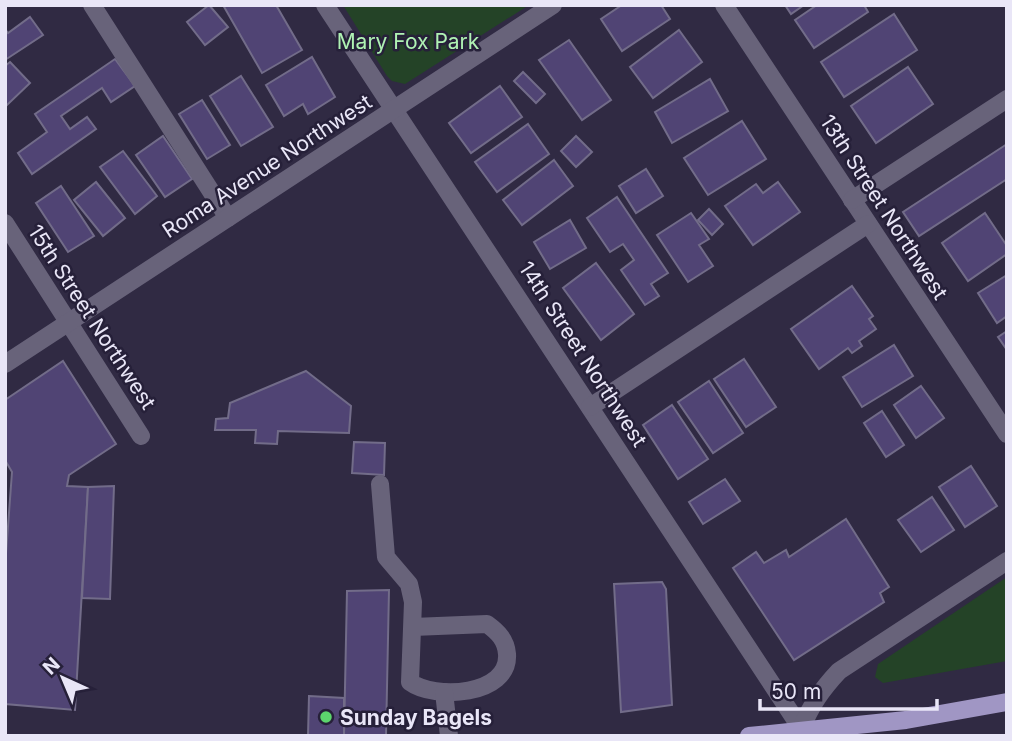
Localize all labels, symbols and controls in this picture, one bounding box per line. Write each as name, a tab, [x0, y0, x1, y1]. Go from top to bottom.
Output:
park label: Mary Fox Park	[337, 29, 480, 54]
street label: Roma Avenue Northwest	[158, 89, 376, 243]
street label: 13th Street Northwest	[815, 110, 953, 304]
street label: 15th Street Northwest	[23, 220, 161, 414]
street label: 14th Street Northwest	[514, 257, 652, 451]
north arrow	[28, 643, 98, 713]
text: N	[38, 653, 65, 679]
scale bar	[760, 668, 937, 712]
text: 50 m	[771, 679, 821, 704]
place label: Sunday Bagels	[340, 705, 492, 730]
marker: Sunday Bagels	[318, 709, 334, 725]

